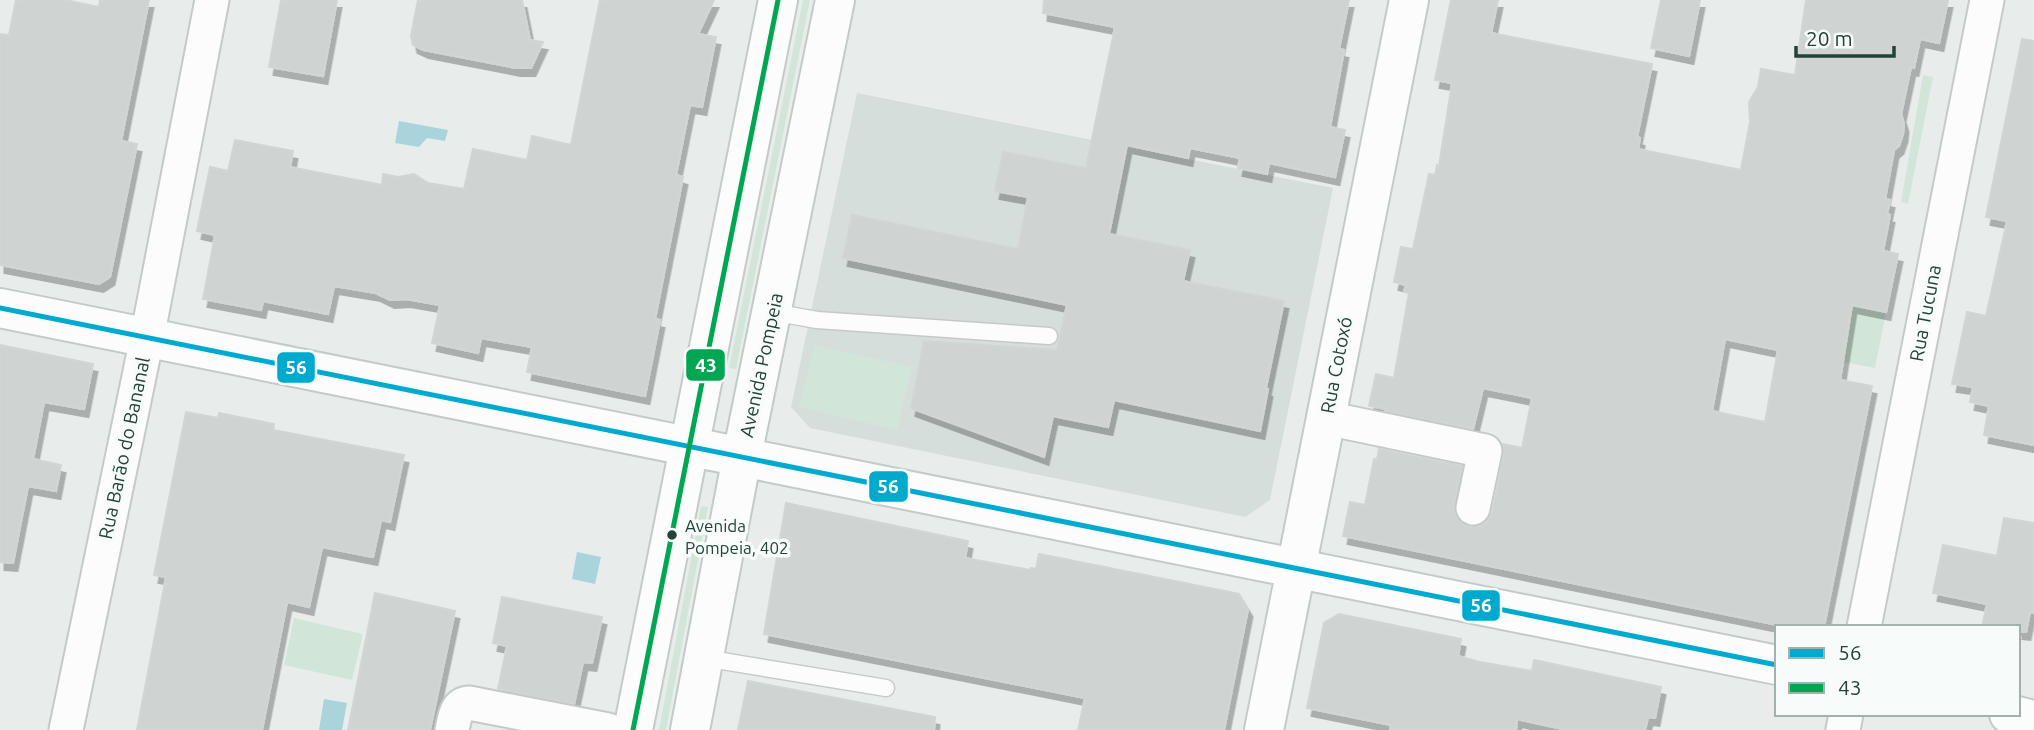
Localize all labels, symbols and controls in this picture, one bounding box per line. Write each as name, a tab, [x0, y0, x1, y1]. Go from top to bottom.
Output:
scale bar	[1796, 14, 1894, 58]
text: 20 m	[1806, 26, 1853, 50]
street label: Rua Tucuna	[1905, 263, 1945, 363]
street label: Avenida Pompeia	[735, 291, 787, 439]
street label: Rua Cotoxó	[1316, 315, 1356, 415]
line badge: 43	[685, 348, 726, 382]
line badge: 56	[276, 351, 316, 384]
text: 43	[695, 354, 717, 376]
street label: Rua Barão do Bananal	[94, 355, 154, 541]
text: 56	[285, 356, 307, 378]
line badge: 56	[868, 470, 909, 503]
text: 56	[877, 475, 899, 497]
place label: Avenida Pompeia, 402	[685, 516, 789, 557]
marker: Avenida Pompeia, 402	[665, 528, 679, 542]
line badge: 56	[1461, 589, 1501, 622]
text: 56	[1470, 594, 1492, 616]
legend	[1775, 625, 2020, 716]
text: 56	[1838, 640, 1862, 664]
text: 43	[1838, 675, 1862, 699]

